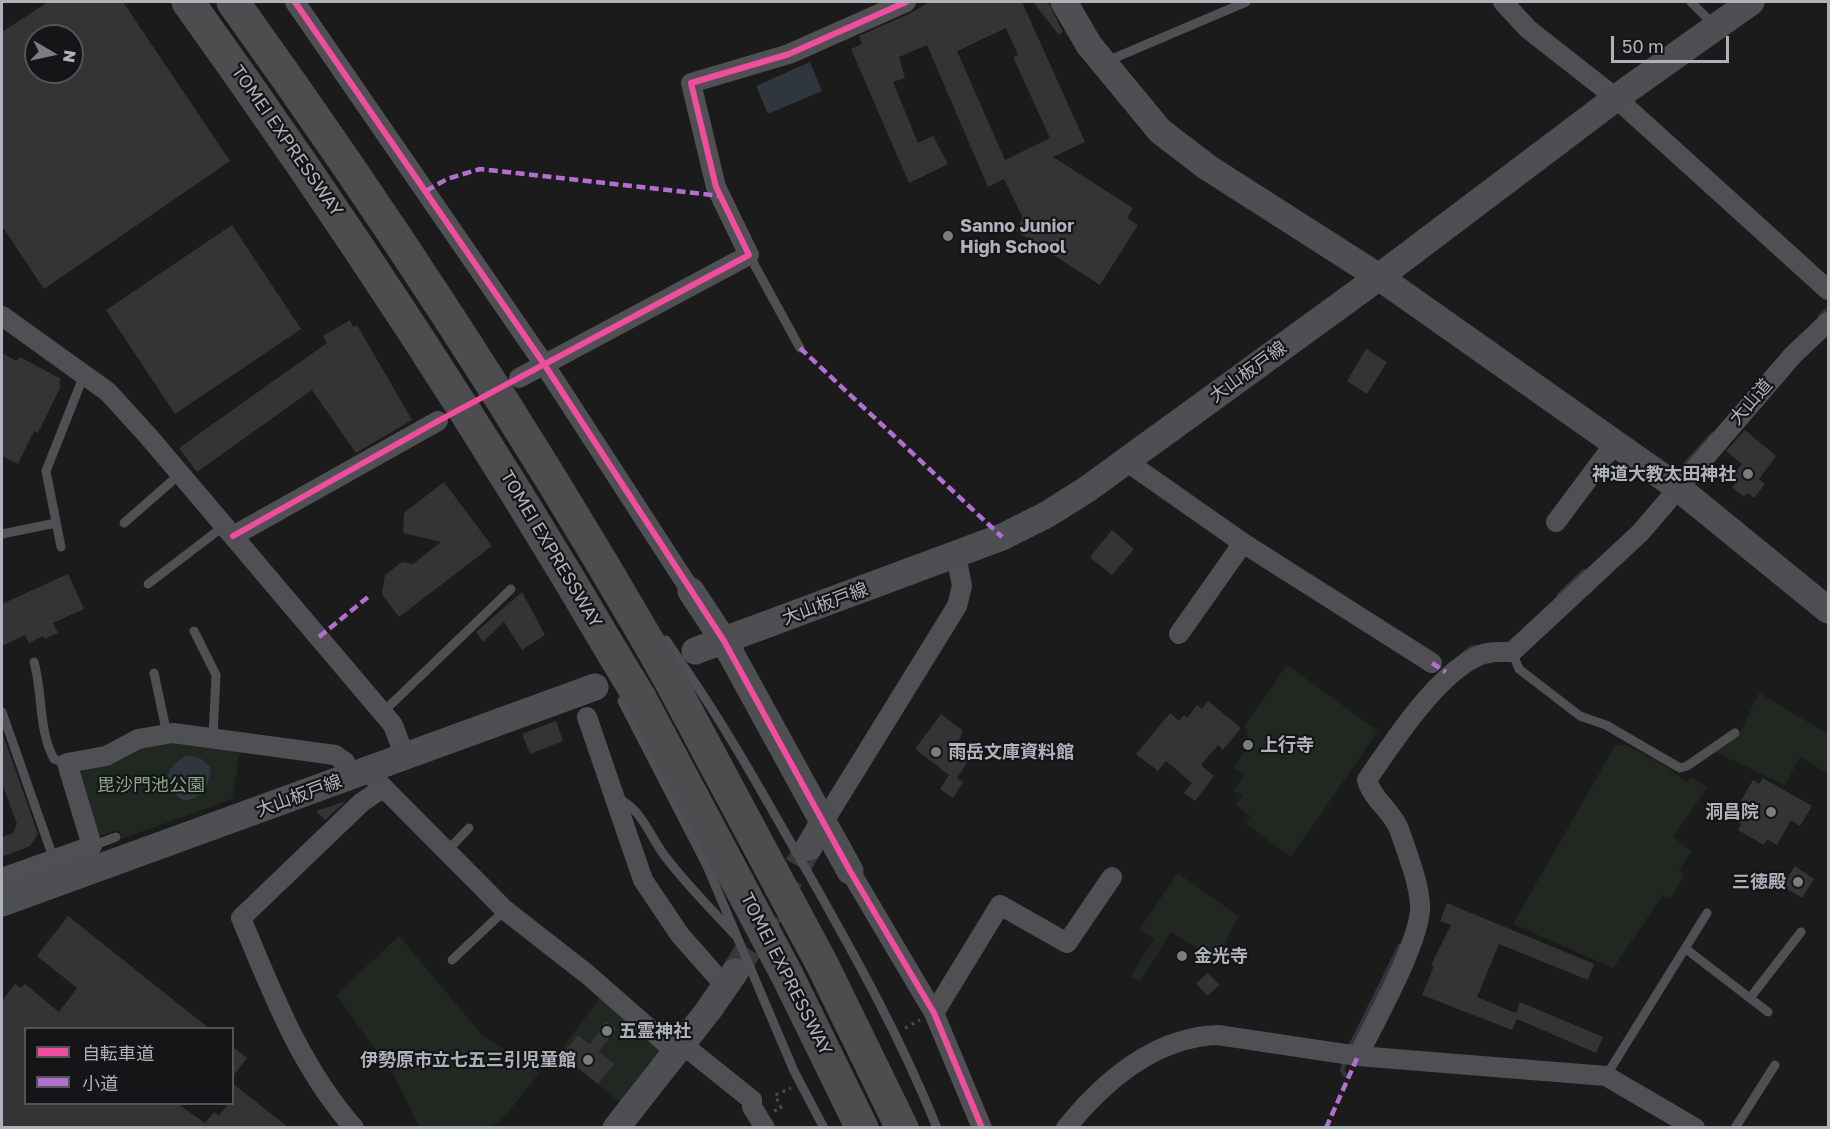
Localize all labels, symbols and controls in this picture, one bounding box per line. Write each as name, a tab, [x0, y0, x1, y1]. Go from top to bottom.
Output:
north arrow	[24, 24, 84, 84]
scale bar	[1614, 24, 1732, 62]
text: 50 m	[1622, 35, 1664, 57]
text: N	[59, 49, 81, 64]
street label: TOMEI EXPRESSWAY	[227, 61, 347, 221]
place label: Sanno Junior High School	[960, 215, 1074, 258]
marker: Sanno Junior High School	[941, 229, 955, 243]
street label: 大山板戸線	[1205, 337, 1291, 407]
street label: 大山道	[1725, 375, 1777, 429]
place label: 神道大教太田神社	[1592, 463, 1736, 485]
street label: TOMEI EXPRESSWAY	[496, 467, 606, 631]
marker: 神道大教太田神社	[1741, 467, 1755, 481]
street label: 大山板戸線	[779, 578, 871, 630]
place label: 上行寺	[1260, 734, 1314, 756]
marker: 上行寺	[1241, 738, 1255, 752]
place label: 雨岳文庫資料館	[948, 741, 1074, 763]
marker: 雨岳文庫資料館	[929, 745, 943, 759]
street label: 大山板戸線	[253, 770, 345, 822]
park label: 毘沙門池公園	[97, 774, 205, 796]
place label: 洞昌院	[1705, 801, 1759, 823]
marker: 洞昌院	[1764, 805, 1778, 819]
place label: 三徳殿	[1732, 871, 1786, 893]
marker: 三徳殿	[1791, 875, 1805, 889]
street label: TOMEI EXPRESSWAY	[736, 889, 836, 1059]
place label: 金光寺	[1194, 945, 1248, 967]
marker: 金光寺	[1175, 949, 1189, 963]
place label: 五霊神社	[619, 1020, 691, 1042]
marker: 五霊神社	[600, 1024, 614, 1038]
legend	[24, 1027, 234, 1105]
text: 自転車道	[82, 1042, 154, 1064]
place label: 伊勢原市立七五三引児童館	[360, 1049, 576, 1071]
marker: 伊勢原市立七五三引児童館	[581, 1053, 595, 1067]
text: 小道	[82, 1072, 118, 1094]

